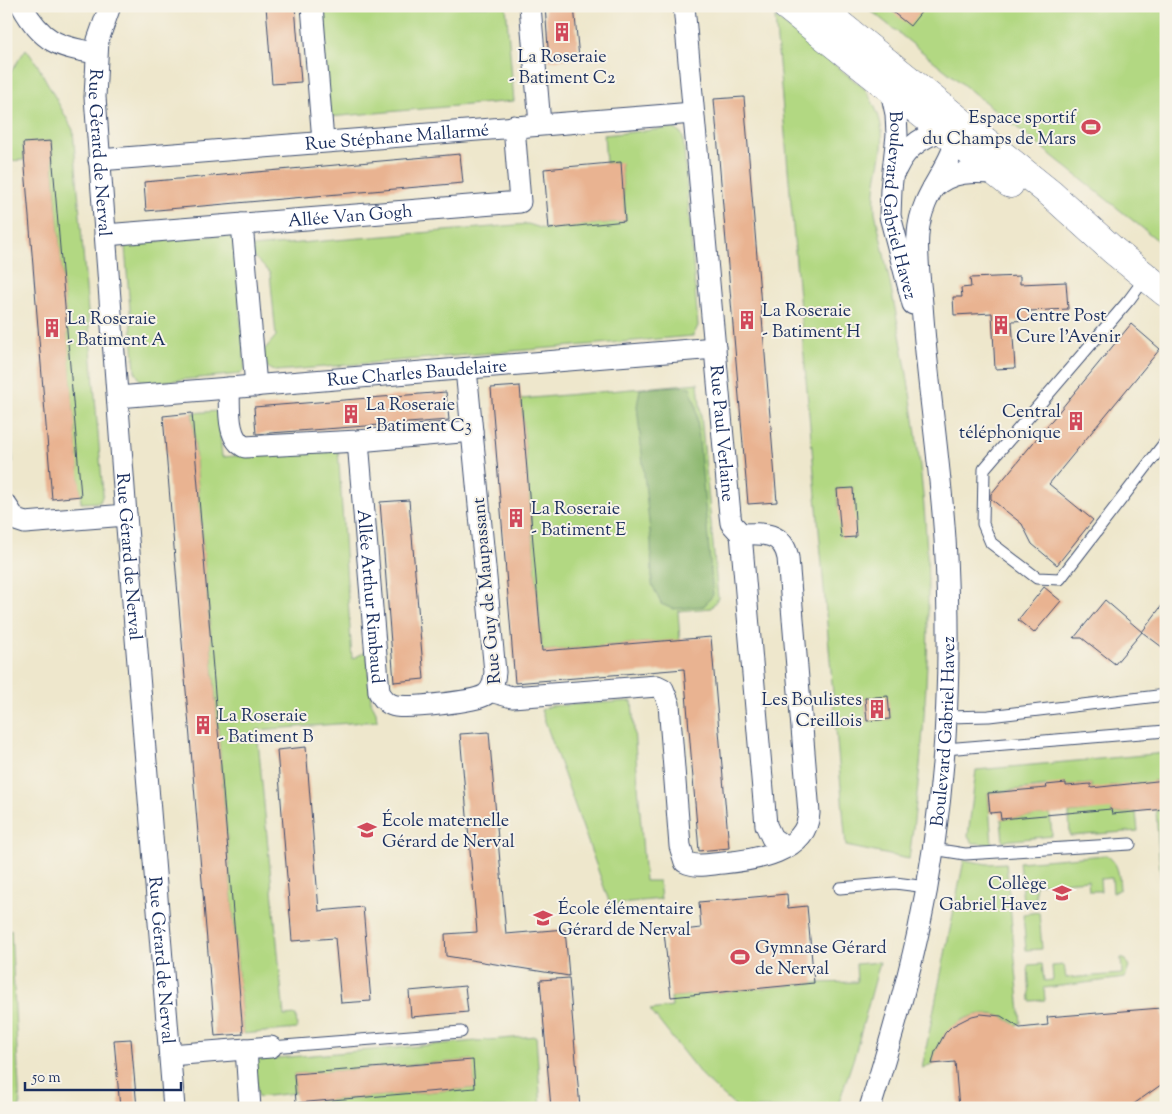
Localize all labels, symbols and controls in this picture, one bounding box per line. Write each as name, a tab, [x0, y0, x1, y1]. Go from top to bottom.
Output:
building icon: La Roseraie - Batiment C2	[551, 21, 573, 43]
place label: La Roseraie - Batiment C2	[509, 45, 616, 92]
street label: Rue Gérard de Nerval	[80, 68, 116, 238]
place label: Espace sportif du Champs de Mars	[922, 106, 1077, 153]
street label: Boulevard Gabriel Havez	[875, 111, 922, 303]
sports icon: Espace sportif du Champs de Mars	[1080, 116, 1102, 138]
street label: Rue Stéphane Mallarmé	[304, 118, 490, 159]
street label: Allée Van Gogh	[287, 200, 414, 235]
place label: La Roseraie - Batiment H	[762, 299, 860, 346]
place label: Centre Post Cure l'Avenir	[1016, 304, 1121, 351]
place label: La Roseraie - Batiment A	[67, 307, 166, 354]
building icon: La Roseraie - Batiment H	[736, 309, 758, 331]
building icon: Centre Post Cure l'Avenir	[990, 314, 1012, 336]
building icon: La Roseraie - Batiment A	[41, 317, 63, 339]
street label: Rue Charles Baudelaire	[326, 354, 508, 395]
street label: Rue Paul Verlaine	[701, 364, 740, 503]
place label: La Roseraie - Batiment C3	[366, 393, 472, 440]
place label: Central téléphonique	[959, 400, 1061, 447]
building icon: La Roseraie - Batiment C3	[340, 403, 362, 425]
building icon: Central téléphonique	[1065, 410, 1087, 432]
street label: Rue Gérard de Nerval	[108, 472, 147, 642]
street label: Rue Guy de Maupassant	[467, 496, 509, 685]
place label: La Roseraie - Batiment E	[531, 497, 626, 544]
building icon: La Roseraie - Batiment E	[505, 507, 527, 529]
street label: Allée Arthur Rimbaud	[349, 508, 389, 685]
street label: Boulevard Gabriel Havez	[925, 636, 963, 828]
place label: Les Boulistes Creillois	[761, 688, 862, 735]
building icon: Les Boulistes Creillois	[866, 698, 888, 720]
place label: La Roseraie - Batiment B	[218, 704, 314, 751]
building icon: La Roseraie - Batiment B	[192, 714, 214, 736]
place label: École maternelle Gérard de Nerval	[382, 809, 515, 856]
school or university icon: École maternelle Gérard de Nerval	[356, 819, 378, 841]
place label: Collège Gabriel Havez	[939, 872, 1047, 919]
street label: Rue Gérard de Nerval	[140, 876, 180, 1045]
school or university icon: Collège Gabriel Havez	[1051, 882, 1073, 904]
place label: École élémentaire Gérard de Nerval	[558, 897, 694, 944]
school or university icon: École élémentaire Gérard de Nerval	[532, 907, 554, 929]
place label: Gymnase Gérard de Nerval	[755, 936, 887, 983]
sports icon: Gymnase Gérard de Nerval	[729, 946, 751, 968]
scale bar	[25, 1059, 181, 1091]
text: 50 m	[31, 1068, 61, 1089]

